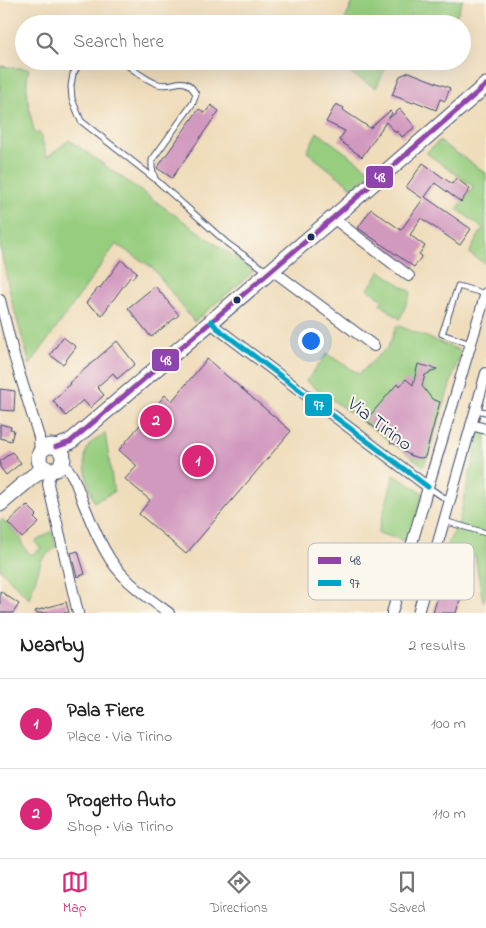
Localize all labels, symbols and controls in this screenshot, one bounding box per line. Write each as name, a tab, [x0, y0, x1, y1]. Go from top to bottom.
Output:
search box	[15, 15, 471, 70]
icon: search	[33, 29, 61, 57]
text: Search here	[73, 29, 164, 56]
line badge: 48	[365, 165, 394, 189]
text: 48	[373, 168, 386, 189]
unlabelled marker	[306, 232, 316, 242]
unlabelled marker	[232, 295, 242, 305]
your location	[298, 328, 324, 354]
line badge: 48	[151, 348, 180, 372]
text: 48	[159, 351, 172, 372]
street label: Via Tirino	[340, 390, 418, 459]
line badge: 97	[304, 393, 333, 417]
text: 97	[313, 396, 324, 417]
pin: 2	[140, 402, 172, 440]
pin: 1	[182, 442, 214, 480]
legend	[308, 543, 474, 600]
text: 48	[350, 551, 361, 572]
text: 97	[350, 574, 360, 595]
text: Nearby	[20, 631, 84, 661]
text: 2 results	[408, 634, 466, 658]
text: Pala Fiere	[67, 698, 144, 725]
text: 1	[33, 712, 39, 736]
text: 100 m	[431, 712, 466, 736]
text: Place · Via Tirino	[67, 725, 172, 749]
text: Progetto Auto	[67, 788, 176, 815]
text: 2	[32, 802, 40, 826]
text: 110 m	[432, 802, 466, 826]
text: Shop · Via Tirino	[67, 815, 173, 839]
tab: Map	[61, 868, 89, 919]
tab: Directions	[210, 868, 268, 919]
tab: Saved	[389, 868, 425, 919]

